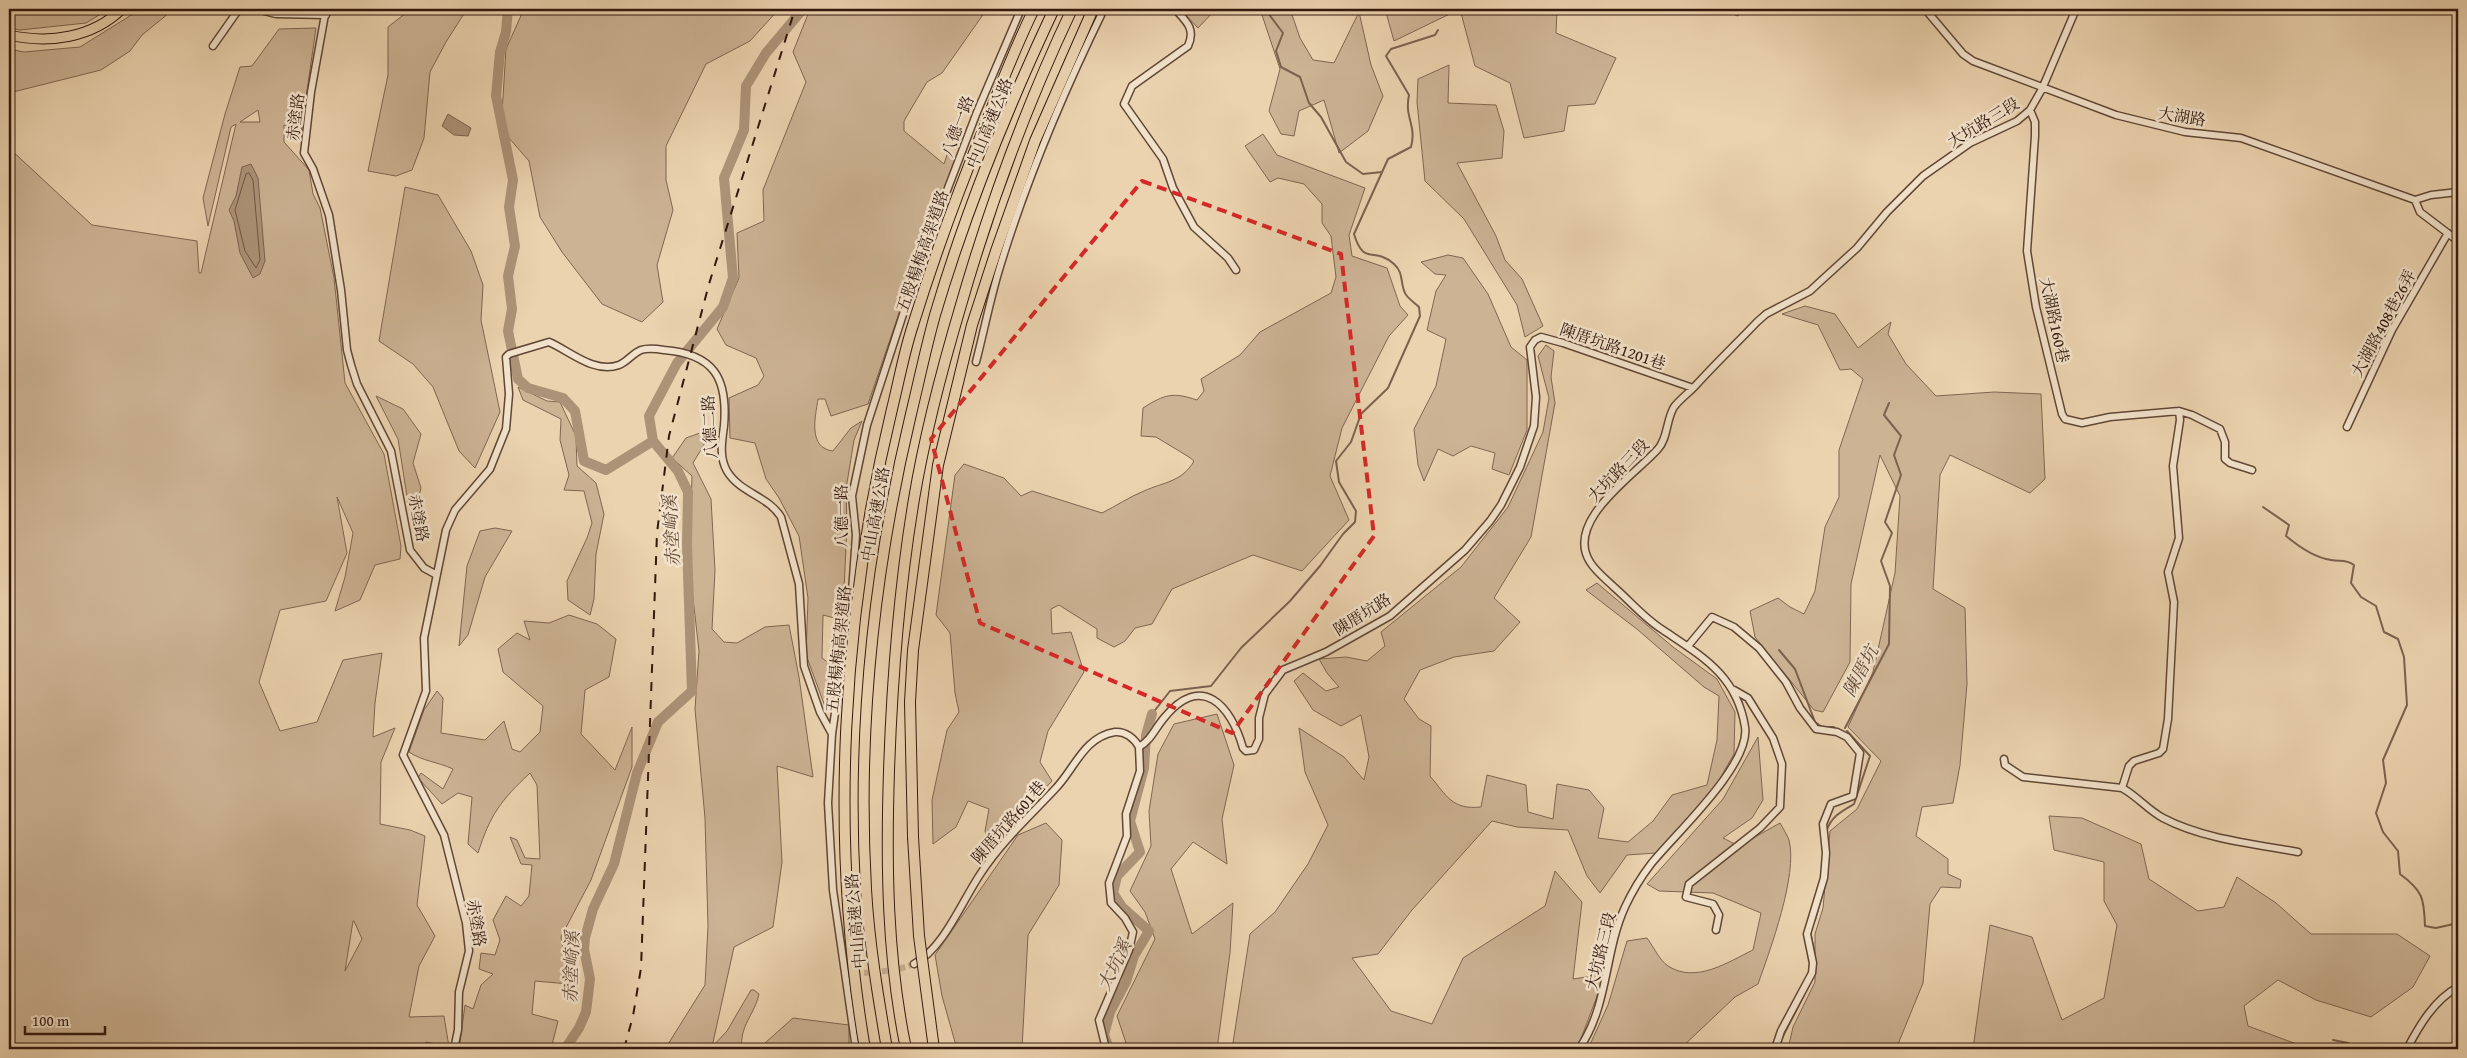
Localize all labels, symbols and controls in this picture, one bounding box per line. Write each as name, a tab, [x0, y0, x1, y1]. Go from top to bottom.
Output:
street label: 中山高速公路	[960, 74, 1018, 172]
street label: 大坑路三段	[1943, 91, 2023, 153]
street label: 赤塗路	[280, 92, 310, 142]
street label: 八德一路	[934, 92, 980, 160]
street label: 大湖路	[2156, 100, 2208, 132]
street label: 五股楊梅高架道路	[890, 187, 954, 315]
street label: 大湖路408巷26弄	[2345, 265, 2421, 381]
street label: 大湖路160巷	[2034, 275, 2076, 365]
street label: 陳厝坑路1201巷	[1557, 317, 1669, 375]
street label: 八德二路	[695, 394, 723, 460]
street label: 大坑路三段	[1582, 433, 1654, 507]
street label: 中山高速公路	[855, 465, 895, 563]
street label: 八德一路	[829, 484, 853, 548]
street label: 赤塗路	[403, 492, 435, 544]
water label: 赤塗崎溪	[656, 492, 686, 568]
street label: 五股楊梅高架道路	[819, 584, 857, 714]
street label: 陳厝坑路	[1328, 587, 1396, 641]
water label: 陳厝坑	[1835, 638, 1886, 701]
street label: 陳厝坑路601巷	[965, 775, 1051, 869]
street label: 中山高速公路	[839, 872, 871, 970]
street label: 赤塗路	[461, 897, 493, 949]
street label: 大坑路三段	[1579, 909, 1621, 993]
water label: 赤塗崎溪	[556, 929, 586, 1003]
water label: 大坑溪	[1090, 933, 1139, 995]
scale bar	[25, 1003, 105, 1035]
text: 100 m	[32, 1010, 70, 1031]

